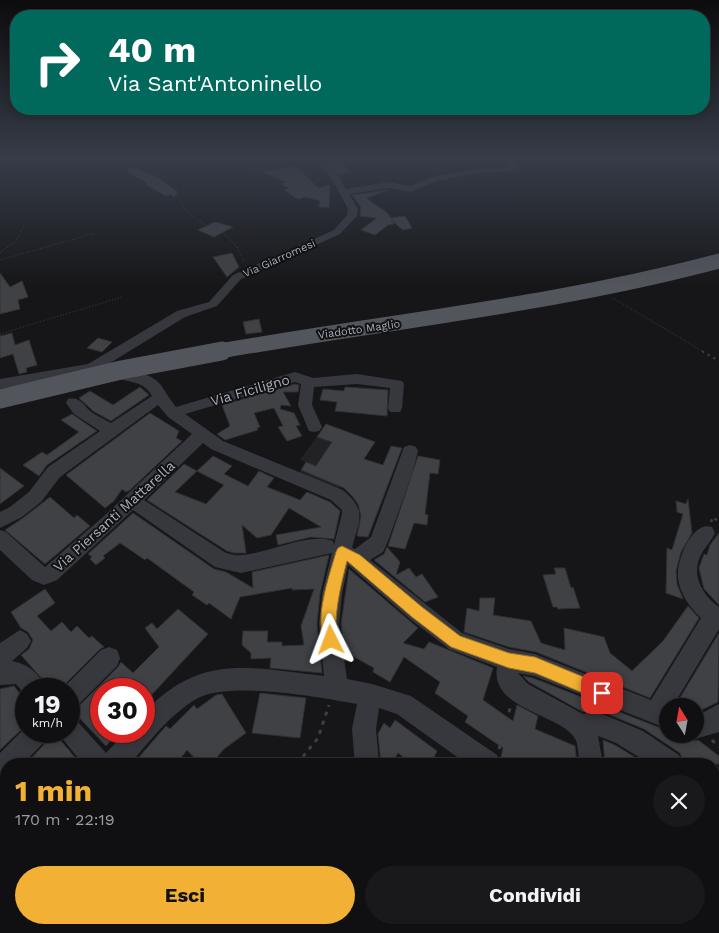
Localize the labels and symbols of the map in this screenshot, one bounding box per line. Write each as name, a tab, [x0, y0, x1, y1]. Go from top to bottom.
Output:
street label: Via Giarromesi	[241, 237, 317, 280]
street label: Viadotto Maglio	[317, 317, 401, 342]
street label: Via Ficiligno	[209, 371, 291, 409]
street label: Via Piersanti Mattarella	[50, 457, 178, 575]
position arrow	[304, 613, 356, 665]
pin	[581, 672, 623, 714]
speed limit sign: 30	[90, 678, 155, 743]
north arrow	[659, 698, 704, 742]

